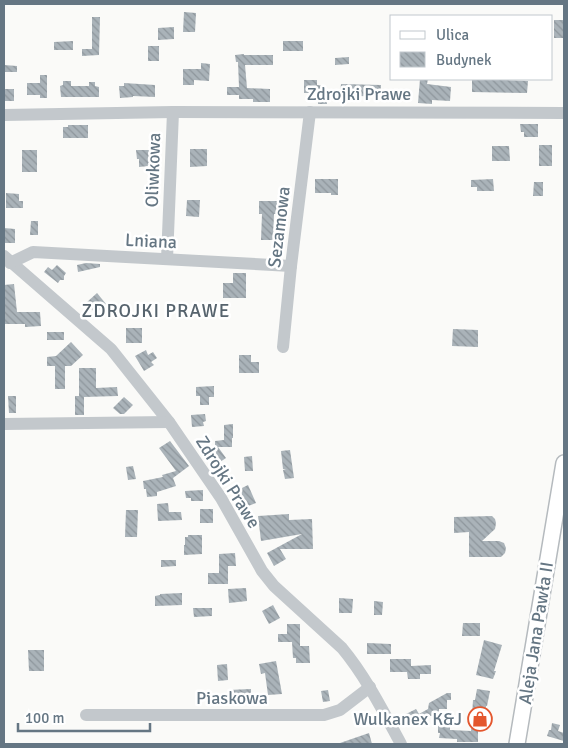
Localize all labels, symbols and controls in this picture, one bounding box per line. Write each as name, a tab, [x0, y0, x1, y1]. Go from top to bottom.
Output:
legend	[390, 15, 553, 80]
text: Ulica	[436, 26, 469, 44]
text: Budynek	[436, 51, 492, 69]
street label: Zdrojki Prawe	[307, 83, 411, 105]
street label: Oliwkowa	[141, 132, 165, 208]
street label: Sezamowa	[263, 185, 295, 269]
street label: Lniana	[124, 229, 178, 253]
district label: ZDROJKI PRAWE	[82, 299, 231, 323]
street label: Zdrojki Prawe	[191, 432, 265, 532]
street label: Aleja Jana Pawła II	[514, 560, 558, 706]
street label: Piaskowa	[196, 687, 268, 709]
scale bar	[18, 700, 150, 732]
shop icon: Wulkanex K&J	[467, 706, 493, 732]
place label: Wulkanex K&J	[353, 708, 462, 730]
text: 100 m	[25, 709, 65, 727]

